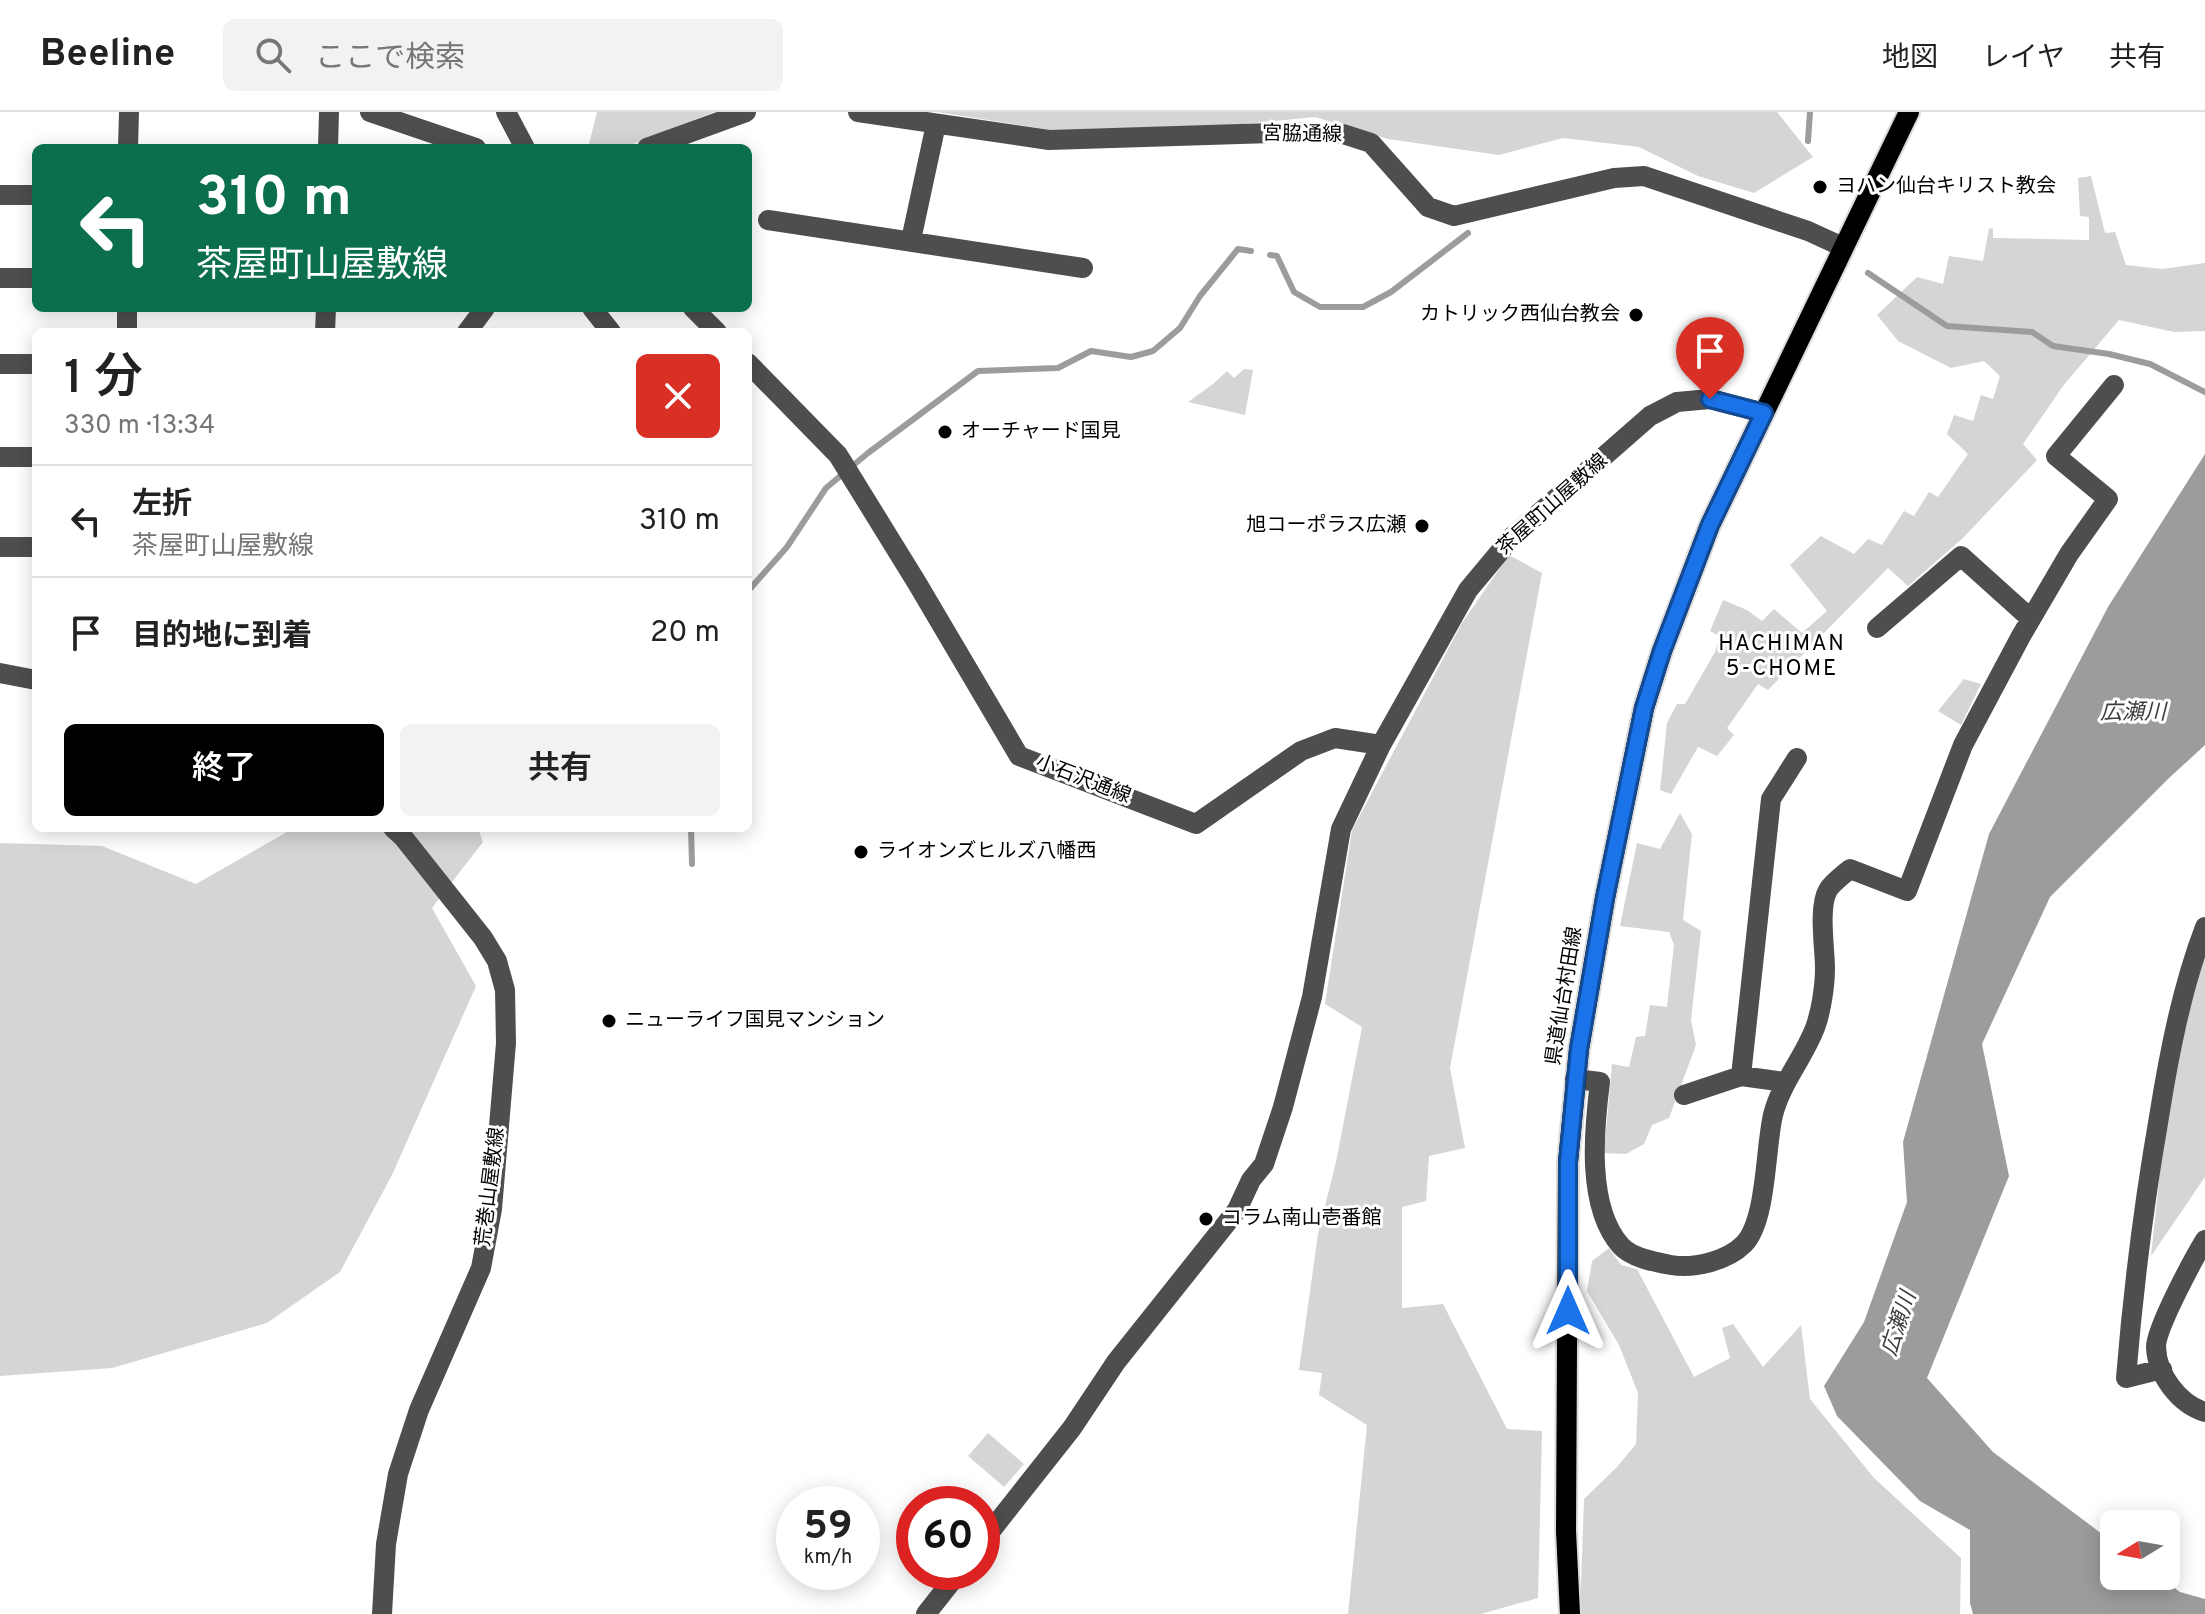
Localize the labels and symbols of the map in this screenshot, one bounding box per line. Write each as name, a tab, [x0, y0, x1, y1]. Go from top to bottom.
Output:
street label: 宮脇通線	[1262, 121, 1342, 149]
place label: ヨハン仙台キリスト教会	[1836, 174, 2056, 200]
marker: ヨハン仙台キリスト教会	[1811, 178, 1829, 196]
place label: カトリック西仙台教会	[1420, 302, 1620, 328]
marker: カトリック西仙台教会	[1627, 306, 1645, 324]
pin	[1676, 317, 1744, 399]
place label: オーチャード国見	[961, 419, 1121, 445]
marker: オーチャード国見	[936, 423, 954, 441]
street label: 茶屋町山屋敷線	[1492, 448, 1614, 562]
place label: 旭コーポラス広瀬	[1246, 513, 1406, 539]
marker: 旭コーポラス広瀬	[1413, 517, 1431, 535]
district label: HACHIMAN 5-CHOME	[1718, 631, 1846, 683]
water label: 広瀬川	[2100, 700, 2168, 727]
street label: 小石沢通線	[1032, 750, 1134, 810]
place label: ライオンズヒルズ八幡西	[877, 839, 1097, 865]
marker: ライオンズヒルズ八幡西	[852, 843, 870, 861]
street label: 県道仙台村田線	[1541, 925, 1589, 1067]
place label: ニューライフ国見マンション	[625, 1008, 885, 1034]
marker: ニューライフ国見マンション	[600, 1012, 618, 1030]
street label: 荒巻山屋敷線	[471, 1126, 511, 1248]
place label: コラム南山壱番館	[1222, 1206, 1381, 1232]
marker: コラム南山壱番館	[1197, 1210, 1215, 1228]
position arrow	[1526, 1269, 1610, 1353]
water label: 広瀬川	[1877, 1287, 1924, 1360]
speed limit sign: 60	[896, 1486, 1000, 1590]
north arrow	[2100, 1510, 2180, 1590]

